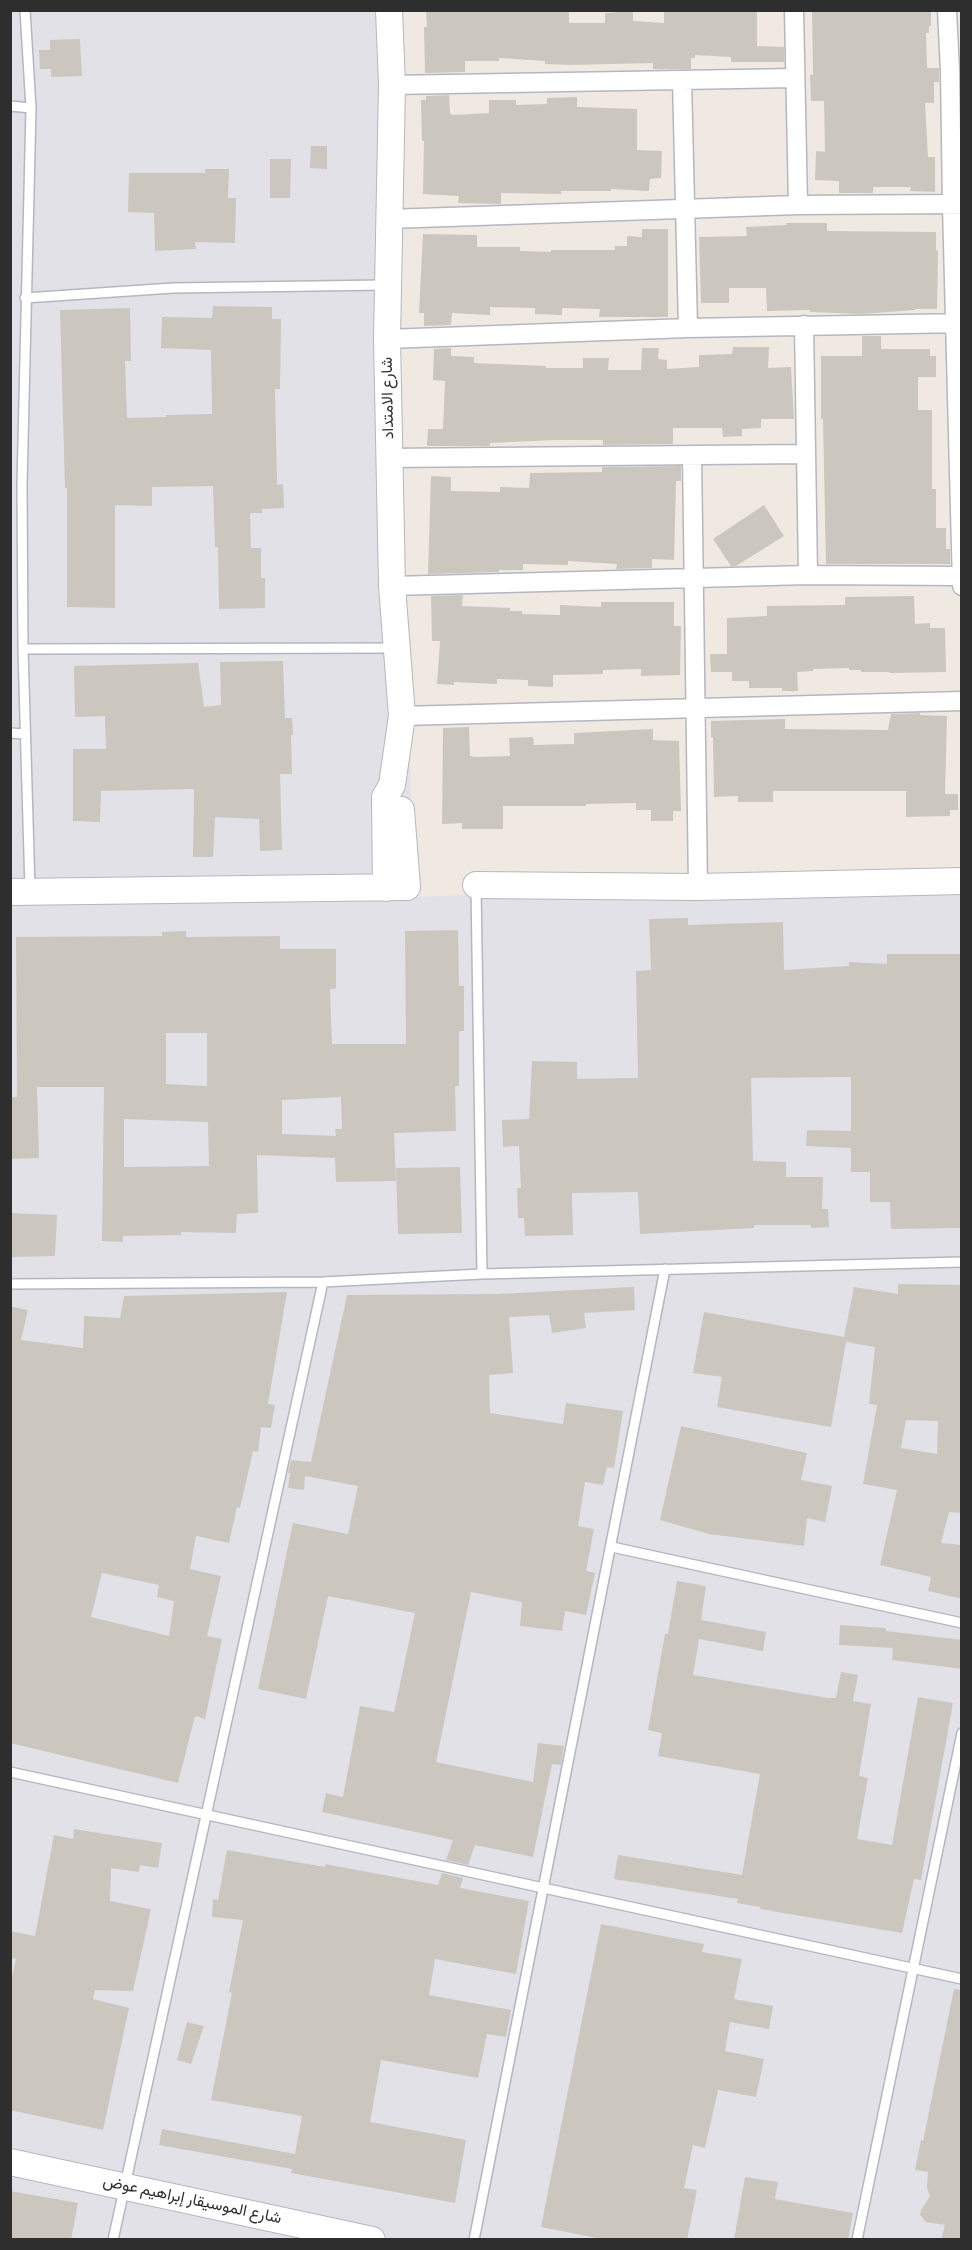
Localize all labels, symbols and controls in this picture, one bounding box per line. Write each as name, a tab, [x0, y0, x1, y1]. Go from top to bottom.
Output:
street label: شارع الامتداد	[379, 357, 399, 439]
street label: شارع الموسيقار إبراهيم عوض	[101, 2173, 283, 2229]

